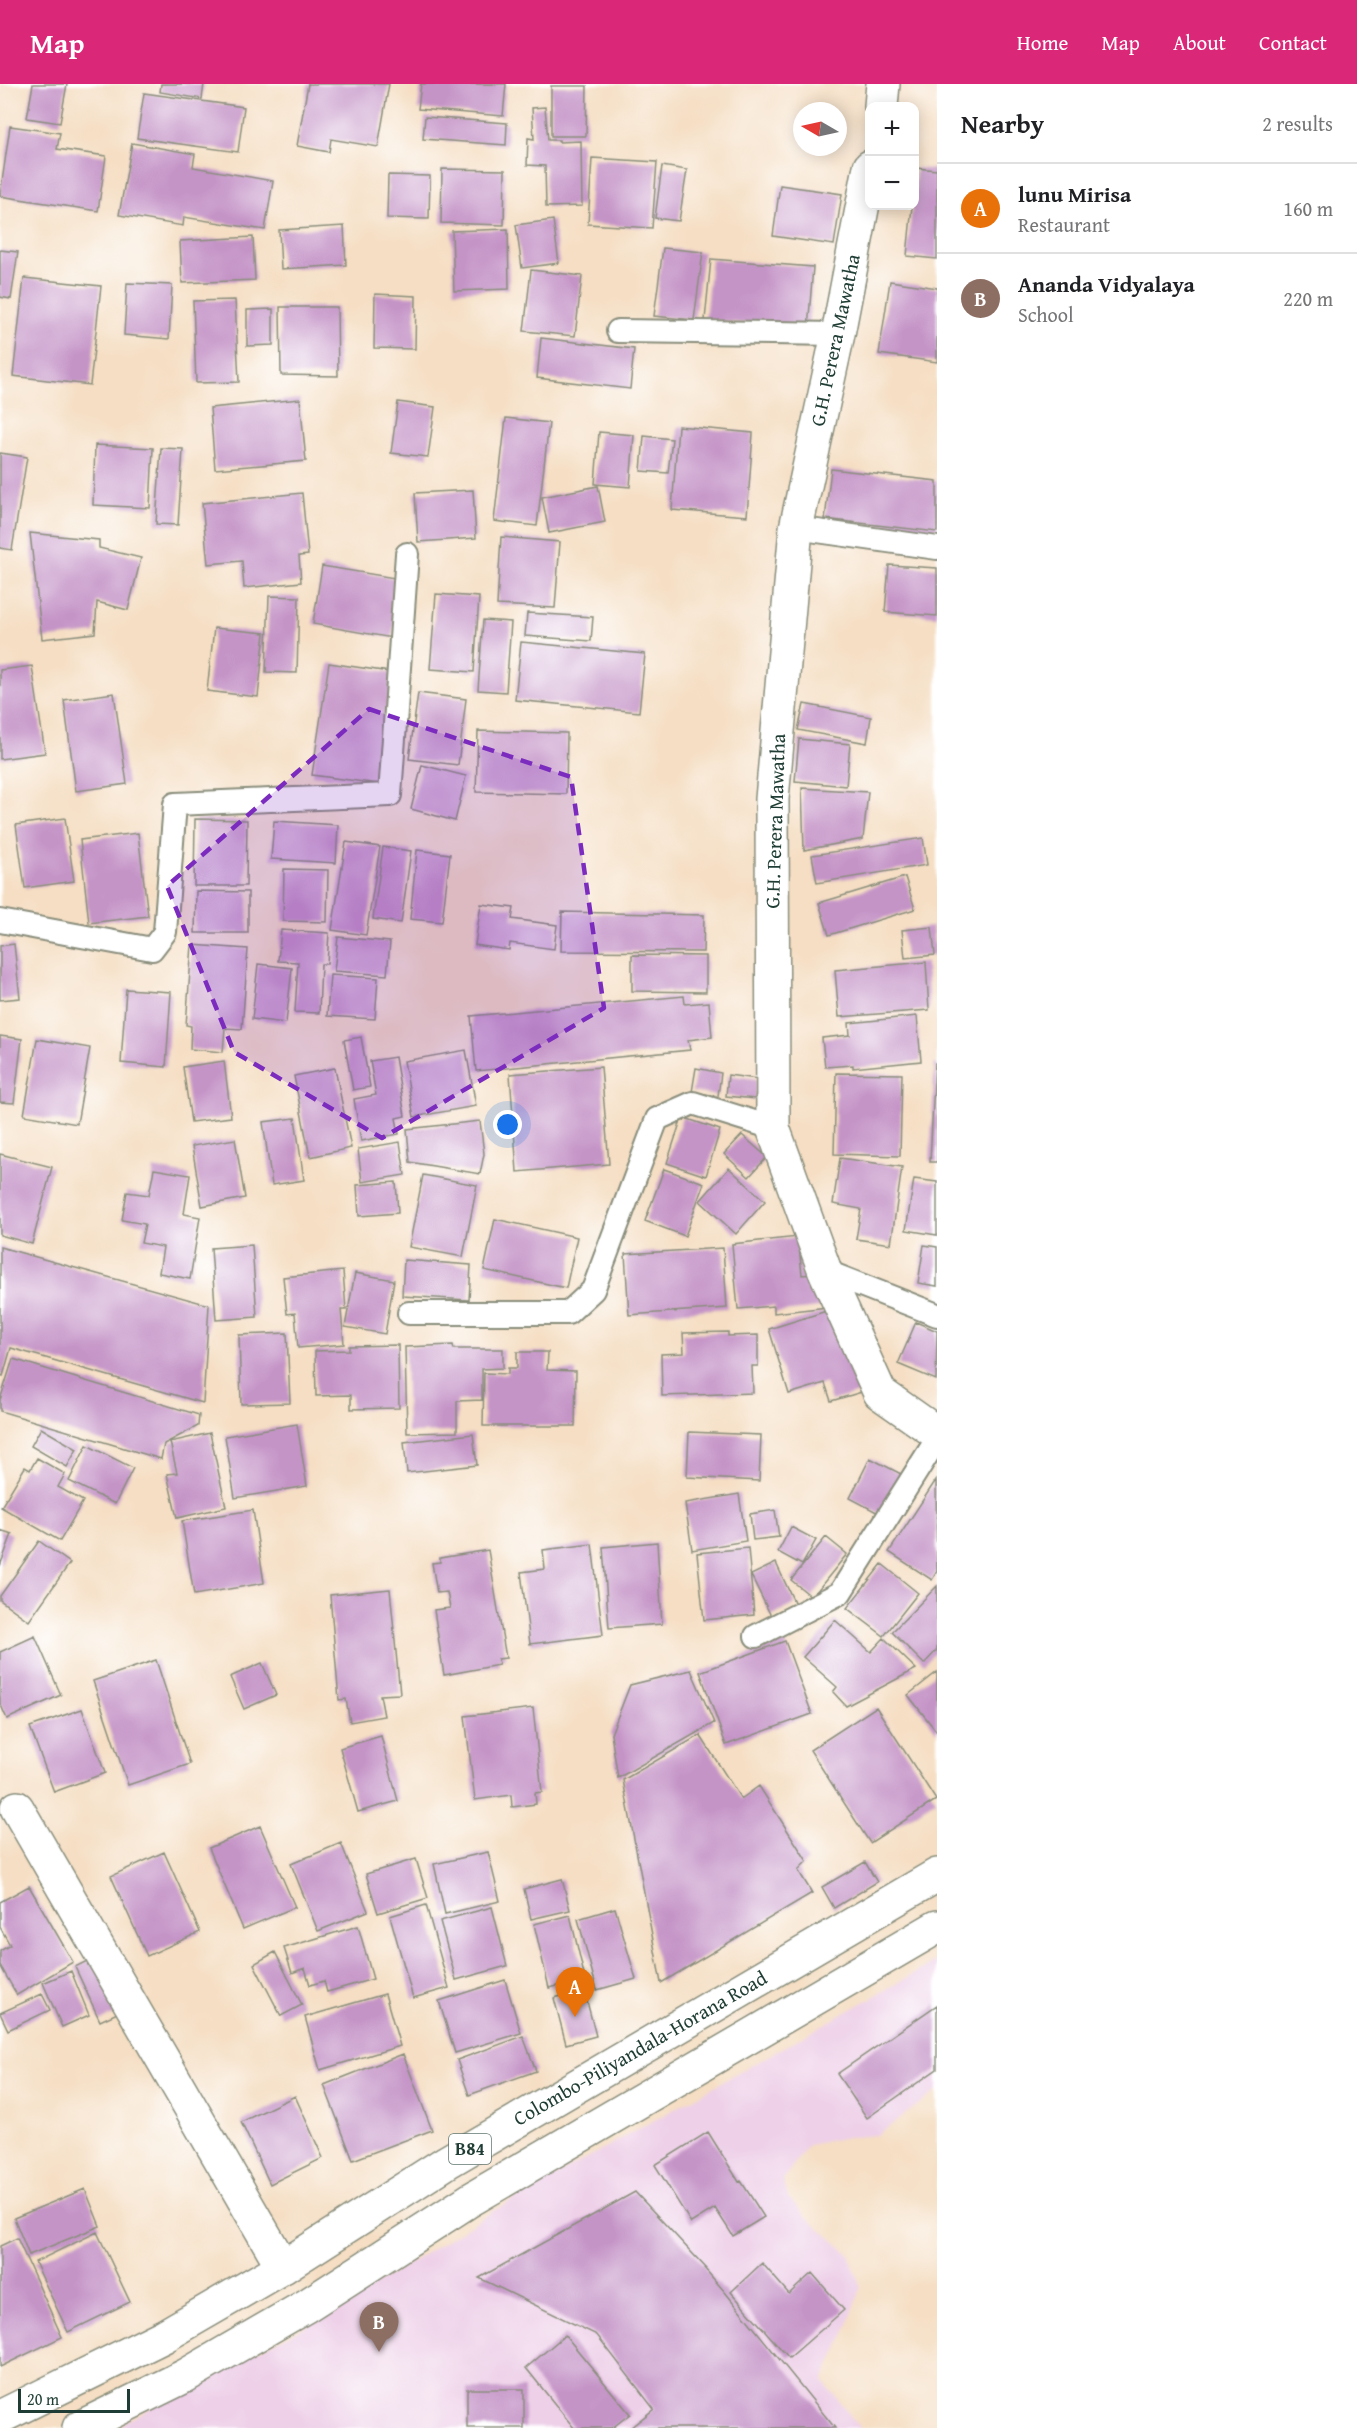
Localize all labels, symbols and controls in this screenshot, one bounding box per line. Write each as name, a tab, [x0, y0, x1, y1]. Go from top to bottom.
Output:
text: Map	[30, 22, 84, 63]
text: Home	[1017, 27, 1068, 58]
text: Map	[1101, 27, 1140, 58]
text: About	[1173, 27, 1226, 58]
text: Contact	[1259, 27, 1327, 58]
north arrow	[793, 102, 847, 156]
map controls	[865, 102, 919, 210]
button: +	[865, 102, 919, 156]
text: Nearby	[961, 104, 1044, 143]
text: 2 results	[1262, 109, 1333, 138]
button: −	[865, 156, 919, 210]
text: lunu Mirisa	[1018, 178, 1131, 210]
text: A	[974, 194, 987, 223]
text: 160 m	[1283, 194, 1333, 223]
text: Restaurant	[1018, 210, 1110, 239]
street label: G.H. Perera Mawatha	[802, 251, 867, 429]
text: Ananda Vidyalaya	[1018, 268, 1195, 300]
text: B	[974, 284, 987, 313]
text: 220 m	[1283, 284, 1333, 313]
text: School	[1018, 300, 1074, 329]
street label: G.H. Perera Mawatha	[757, 732, 792, 909]
your location	[493, 1110, 522, 1139]
street label: Colombo-Piliyandala-Horana Road	[508, 1963, 772, 2132]
pin: A	[556, 1968, 594, 2017]
road number: B84	[449, 2134, 491, 2164]
pin: B	[360, 2302, 398, 2352]
scale bar	[18, 2386, 130, 2414]
text: 20 m	[27, 2387, 59, 2411]

